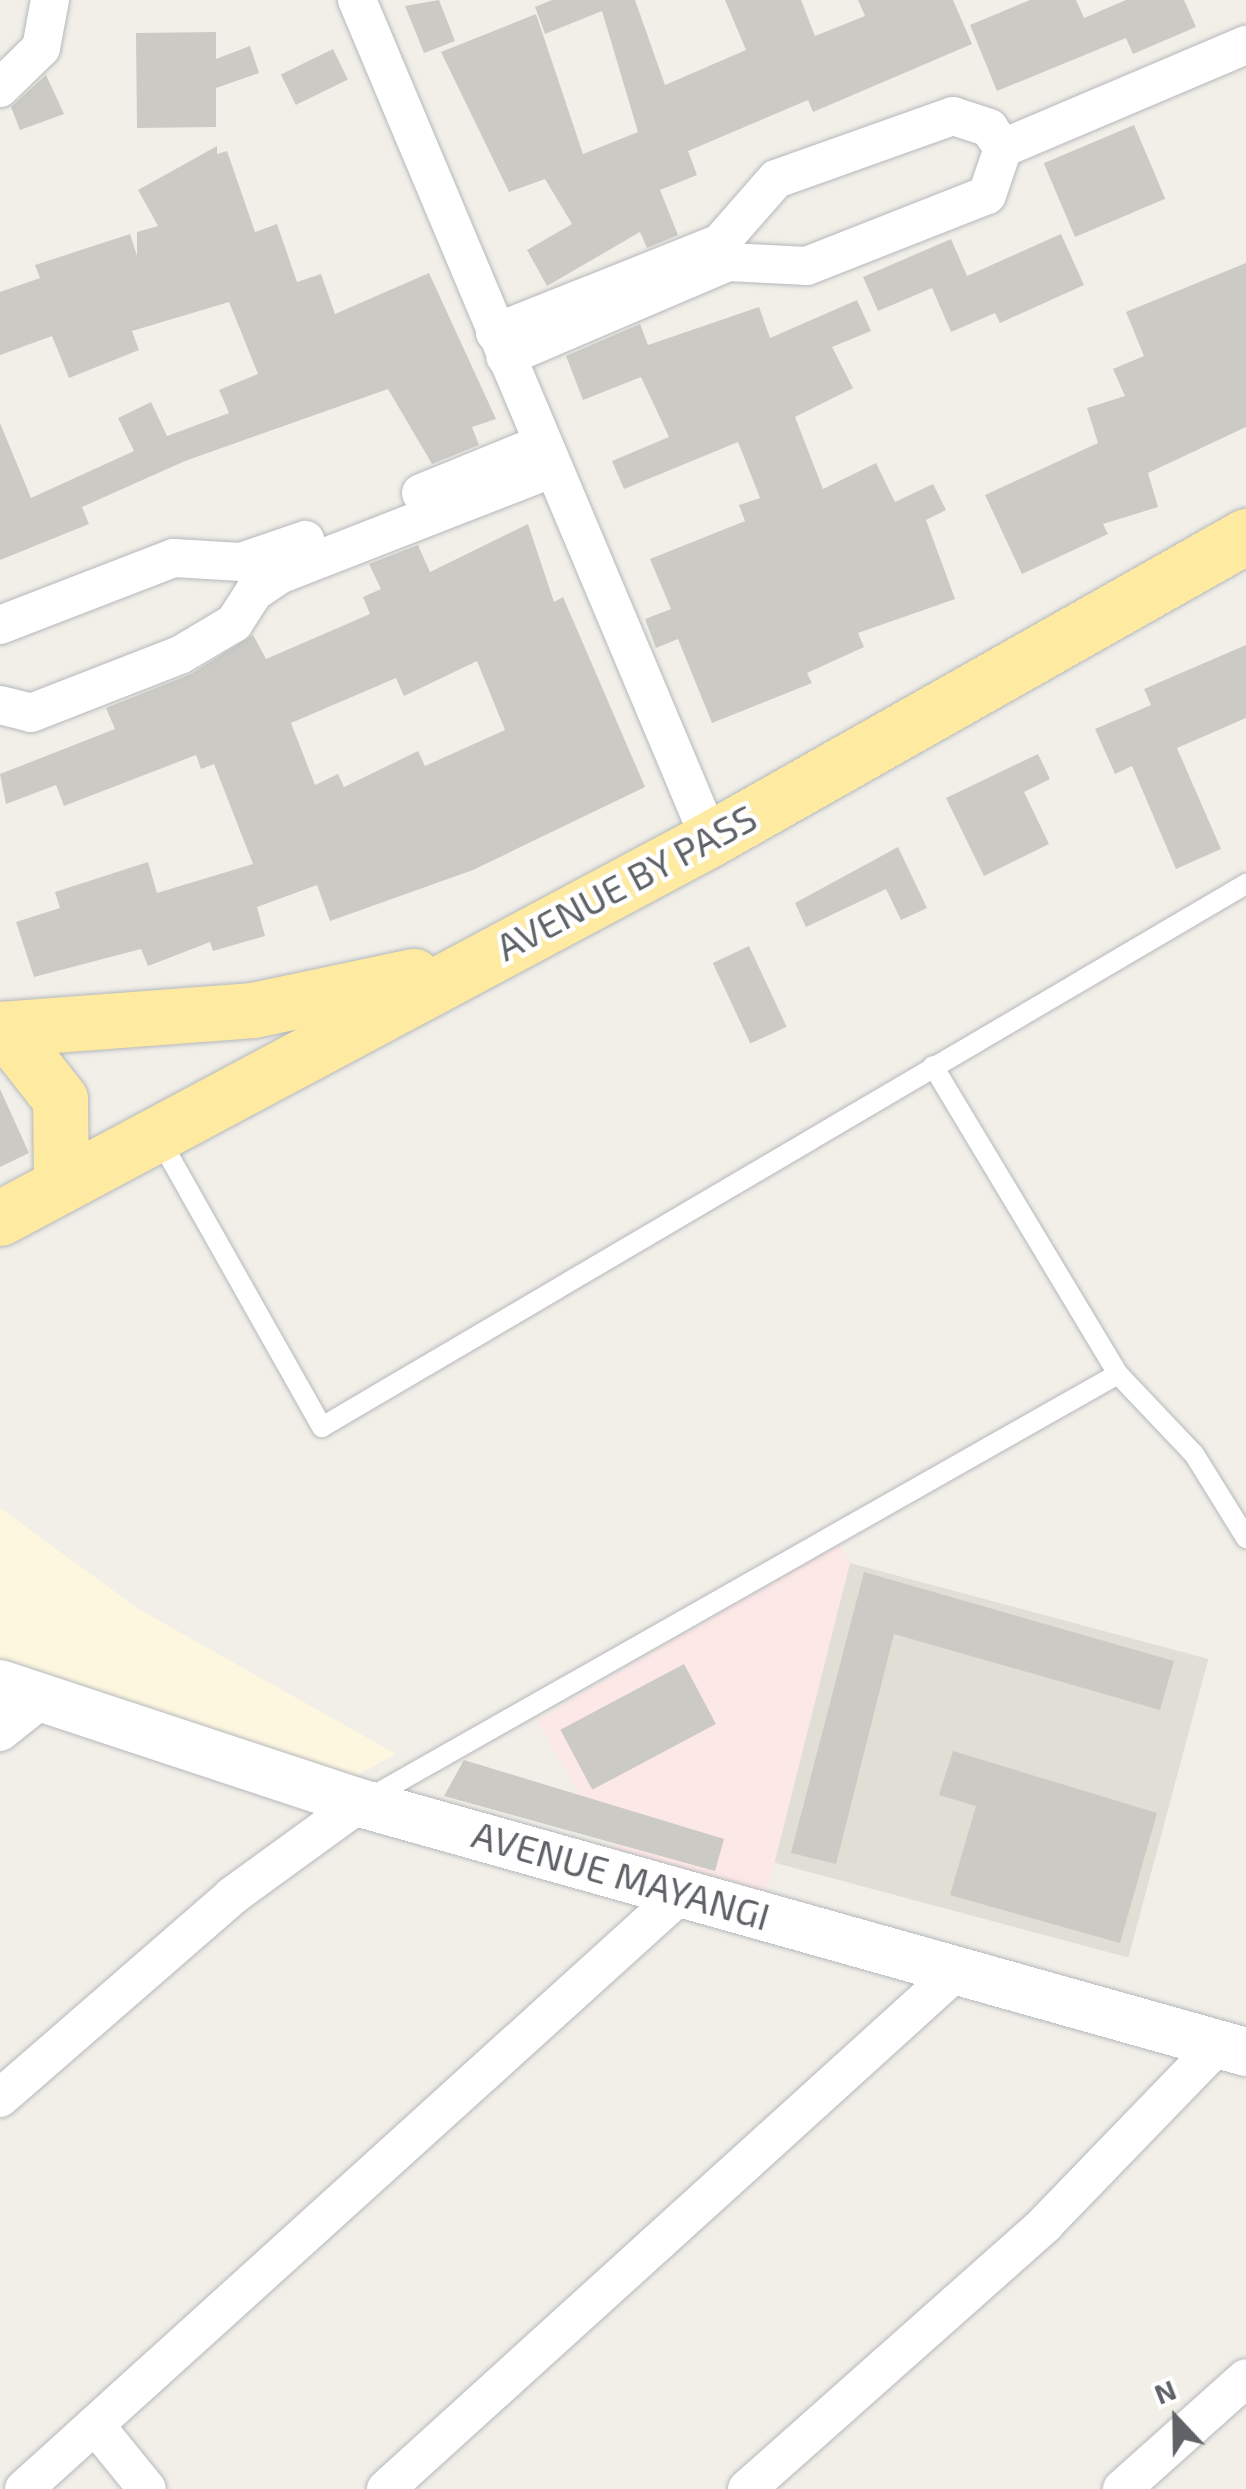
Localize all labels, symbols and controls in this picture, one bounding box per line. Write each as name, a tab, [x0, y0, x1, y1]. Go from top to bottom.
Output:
street label: AVENUE BY PASS	[488, 794, 764, 970]
street label: AVENUE MAYANGI	[467, 1811, 775, 1939]
north arrow	[1126, 2369, 1226, 2469]
text: N	[1149, 2372, 1181, 2411]

